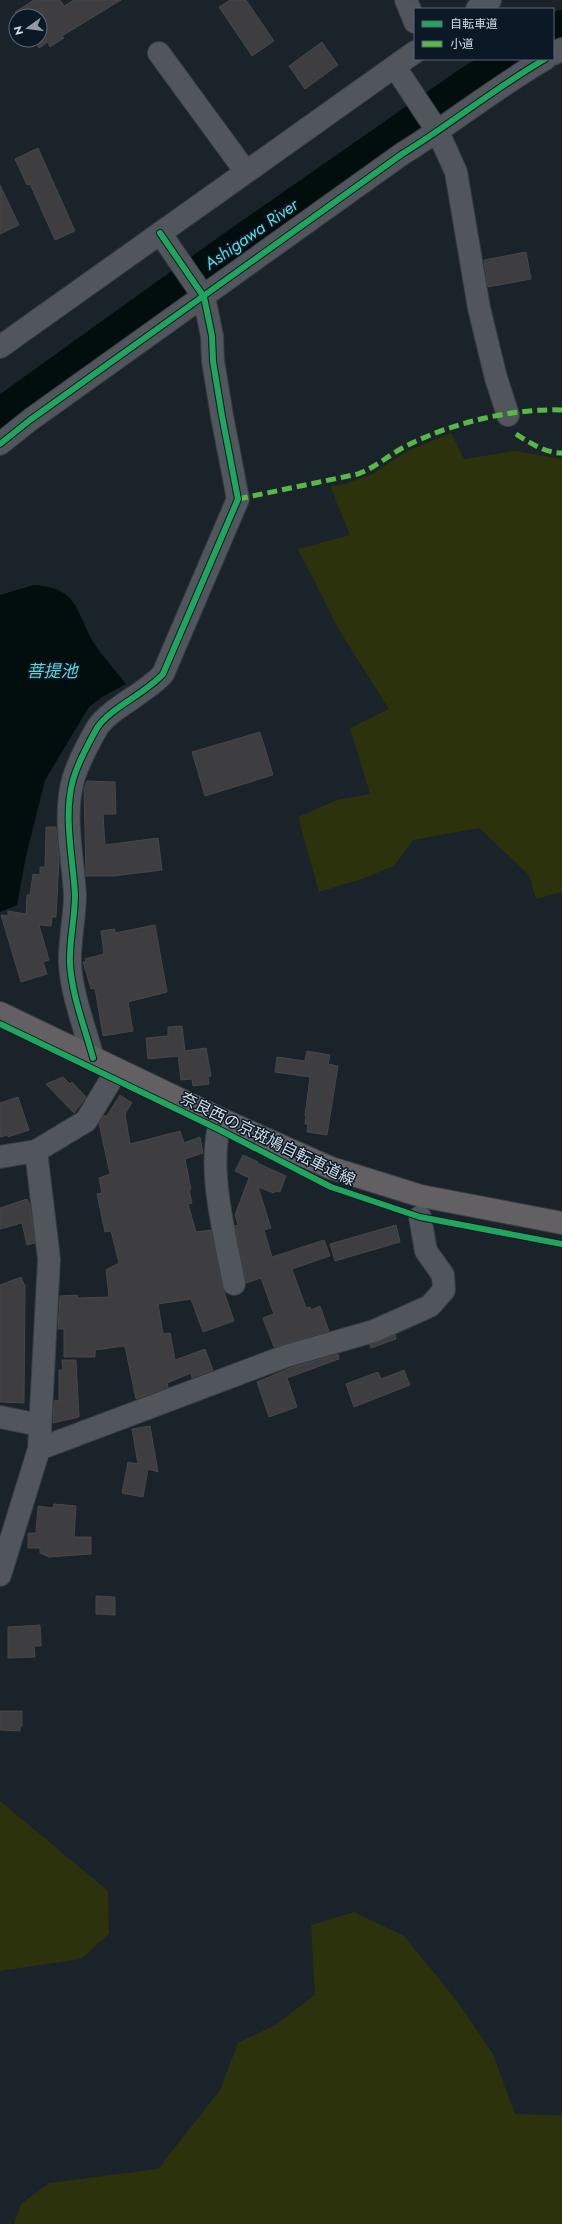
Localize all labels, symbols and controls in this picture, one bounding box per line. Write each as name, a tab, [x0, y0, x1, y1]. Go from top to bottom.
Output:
north arrow	[8, 8, 48, 48]
legend	[414, 8, 554, 60]
text: 自転車道	[450, 15, 498, 33]
text: N	[9, 24, 27, 37]
text: 小道	[450, 35, 474, 53]
water label: Ashigawa River	[198, 192, 304, 276]
water label: 菩提池	[27, 659, 79, 683]
street label: 奈良西の京斑鳩自転車道線	[177, 1087, 359, 1191]

